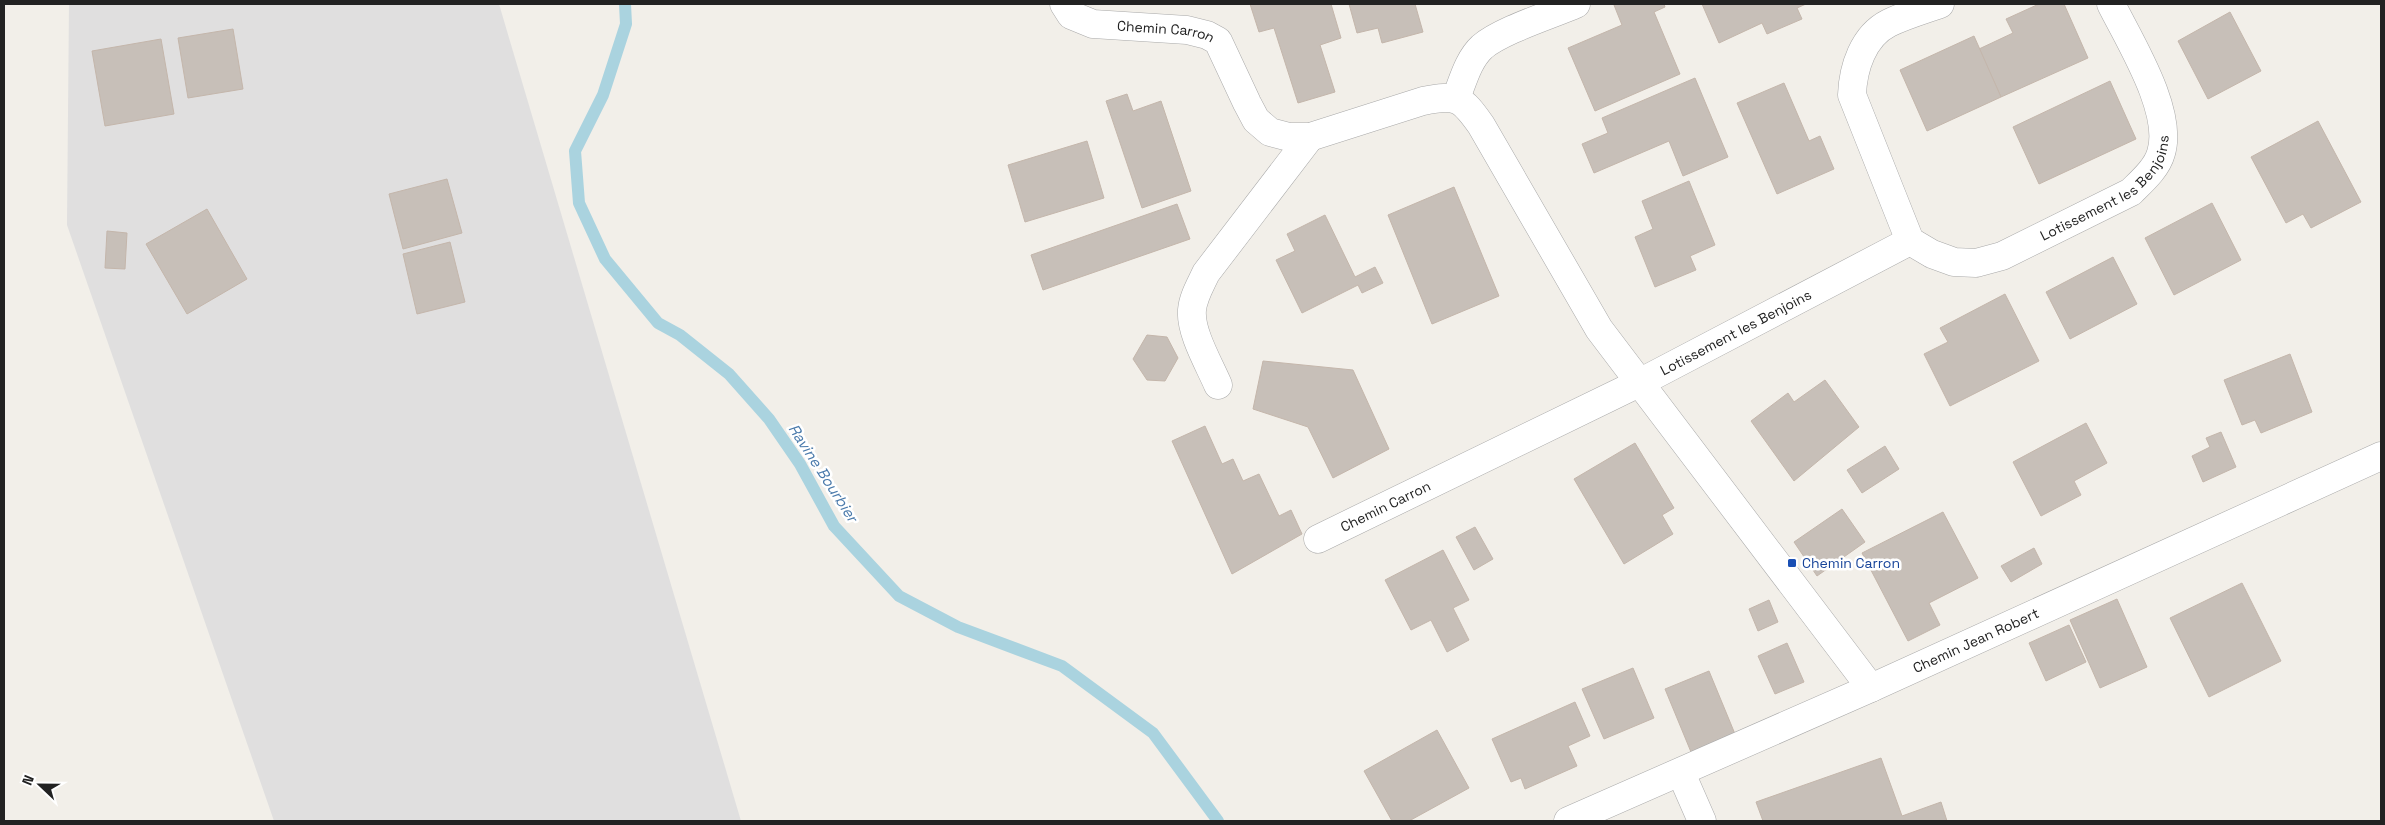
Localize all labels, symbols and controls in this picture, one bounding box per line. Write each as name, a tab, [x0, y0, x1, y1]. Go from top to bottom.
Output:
street label: Chemin Carron	[1116, 17, 1218, 46]
street label: Lotissement les Benjoins	[2037, 135, 2172, 245]
street label: Lotissement les Benjoins	[1657, 285, 1814, 379]
water label: Ravine Bourbier	[785, 420, 863, 527]
street label: Chemin Carron	[1337, 477, 1434, 536]
place label: Chemin Carron	[1802, 554, 1900, 572]
marker: Chemin Carron	[1786, 557, 1798, 569]
street label: Chemin Jean Robert	[1910, 604, 2042, 677]
north arrow	[15, 760, 65, 810]
text: N	[18, 772, 38, 788]

